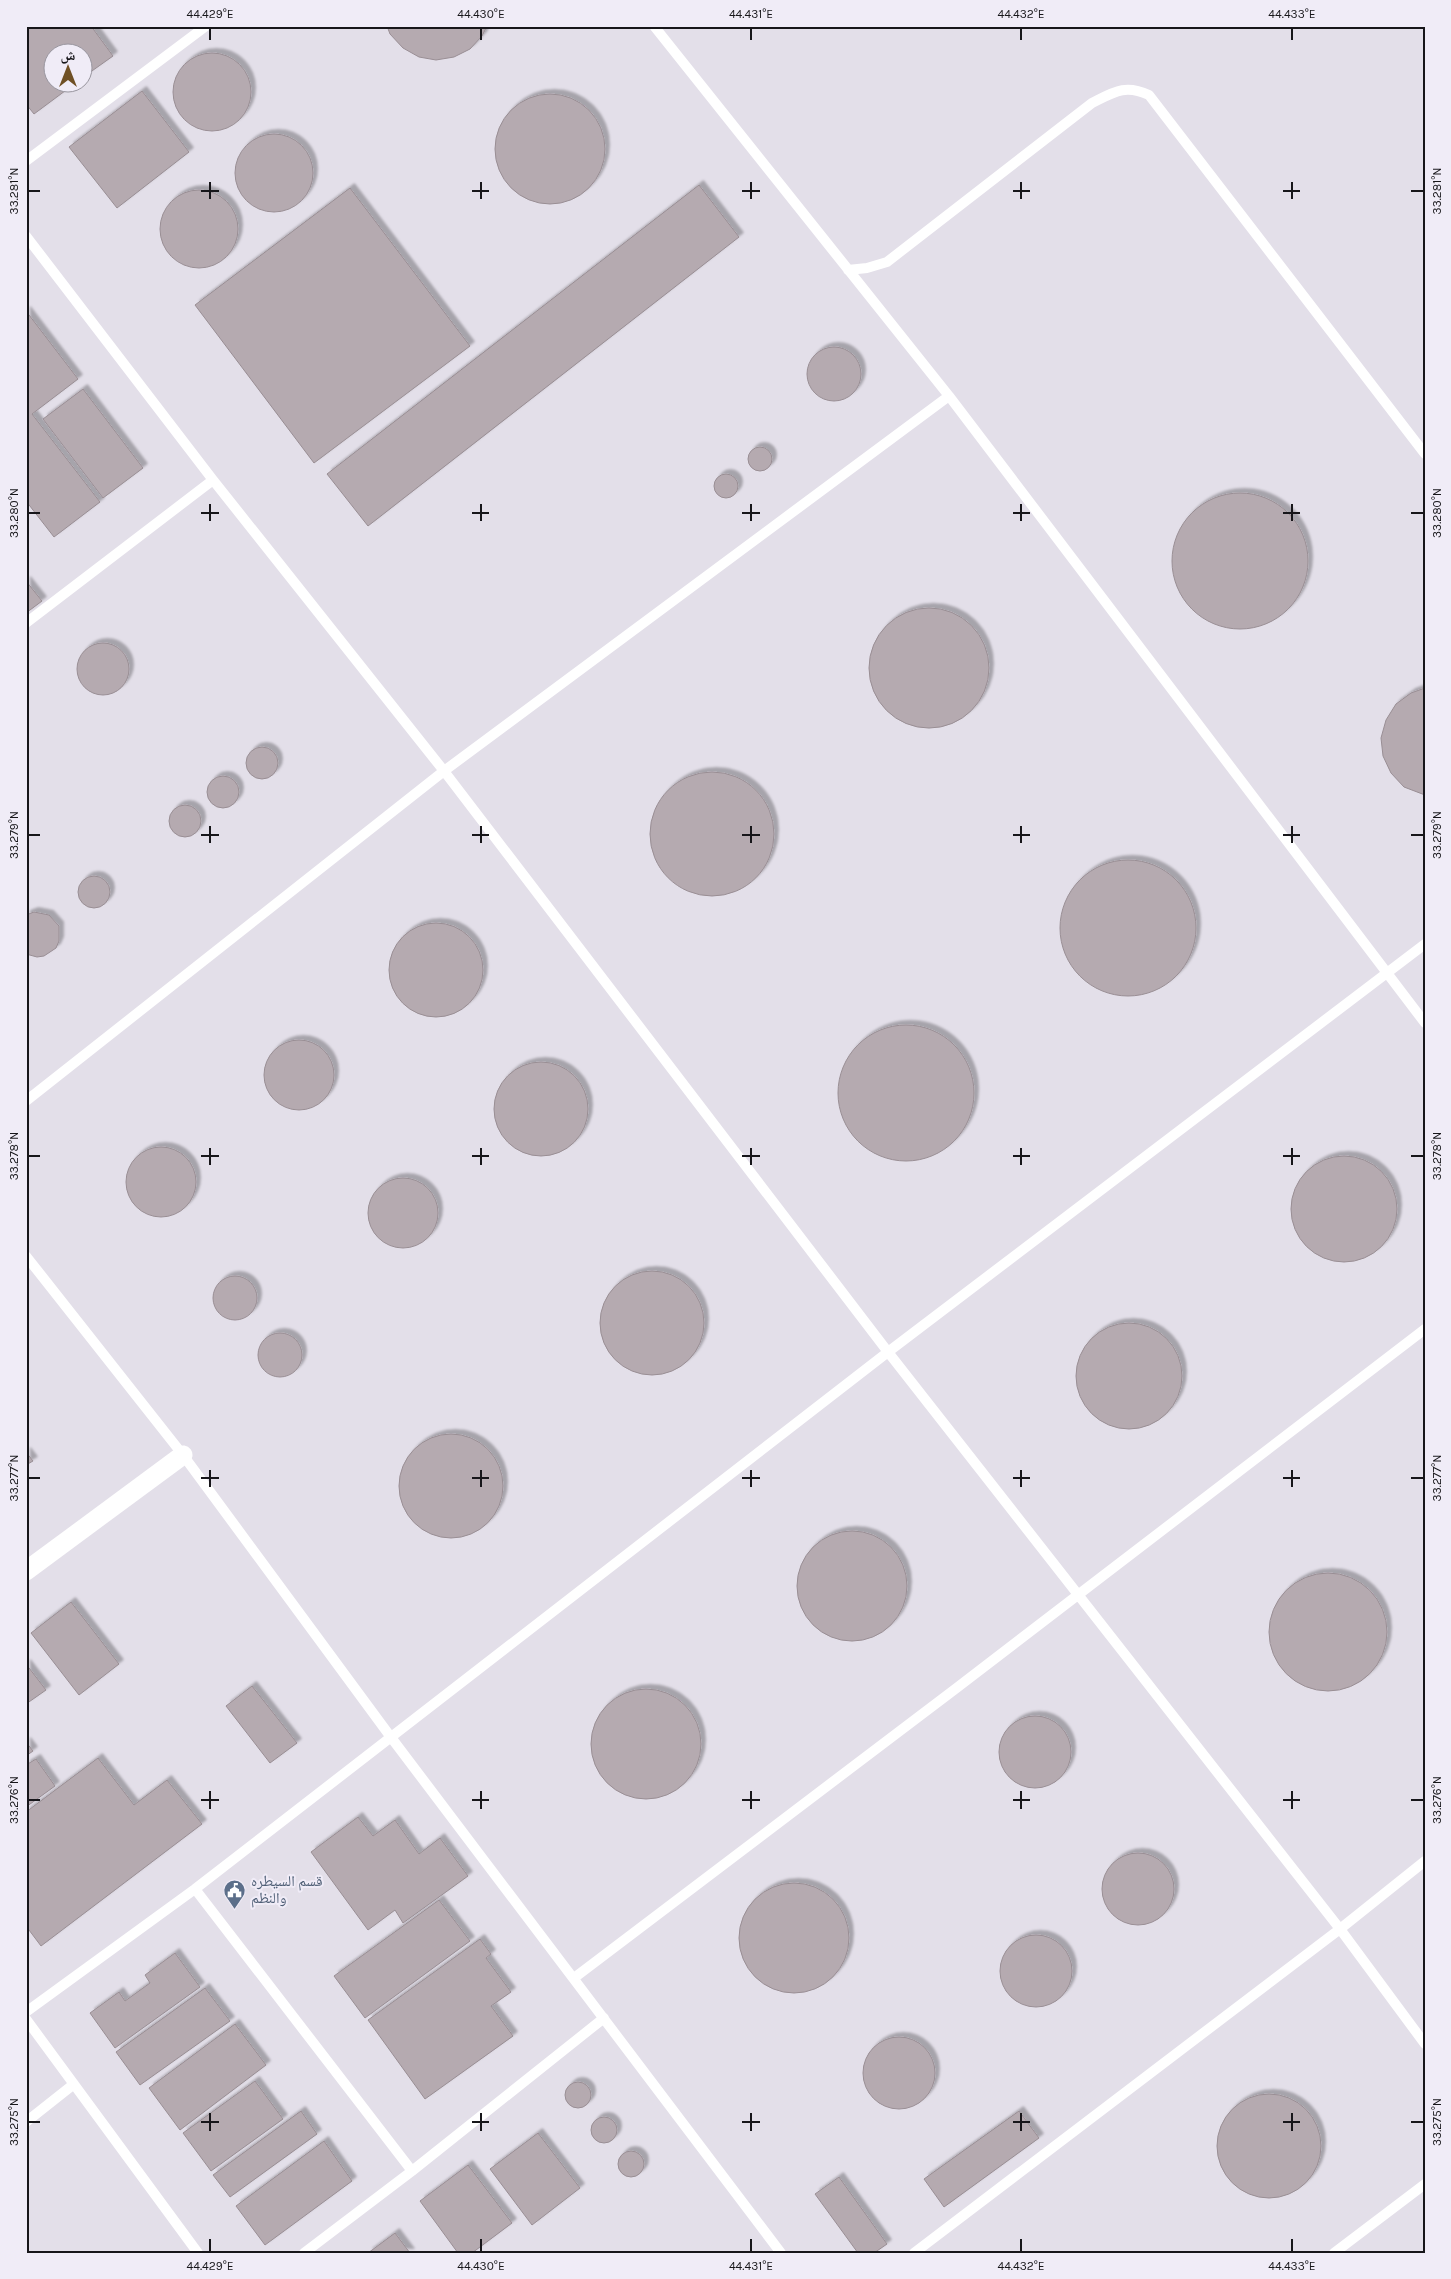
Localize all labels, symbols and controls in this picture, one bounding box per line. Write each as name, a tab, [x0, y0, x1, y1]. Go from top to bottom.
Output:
text: 44.429°E	[187, 7, 234, 21]
text: 44.430°E	[457, 7, 505, 21]
text: 44.431°E	[729, 7, 773, 21]
text: 44.432°E	[997, 7, 1045, 21]
text: 44.433°E	[1268, 7, 1316, 21]
north arrow	[42, 42, 92, 92]
text: ش	[61, 47, 76, 64]
text: 33.281°N	[7, 168, 21, 214]
text: 33.281°N	[1430, 168, 1444, 214]
text: 33.280°N	[7, 488, 21, 538]
text: 33.280°N	[1430, 488, 1444, 538]
text: 33.279°N	[7, 811, 21, 859]
text: 33.279°N	[1430, 811, 1444, 859]
text: 33.278°N	[7, 1132, 21, 1180]
text: 33.278°N	[1430, 1132, 1444, 1180]
text: 33.277°N	[7, 1455, 21, 1501]
text: 33.277°N	[1430, 1455, 1444, 1501]
text: 33.276°N	[7, 1776, 21, 1824]
text: 33.276°N	[1430, 1776, 1444, 1824]
place label: قسم السيطره والنظم	[251, 1872, 322, 1908]
public building icon: قسم السيطره والنظم	[223, 1878, 247, 1909]
text: 33.275°N	[7, 2098, 21, 2146]
text: 33.275°N	[1430, 2098, 1444, 2146]
text: 44.429°E	[187, 2259, 234, 2273]
text: 44.430°E	[457, 2259, 505, 2273]
text: 44.431°E	[729, 2259, 773, 2273]
text: 44.432°E	[997, 2259, 1045, 2273]
text: 44.433°E	[1268, 2259, 1316, 2273]

